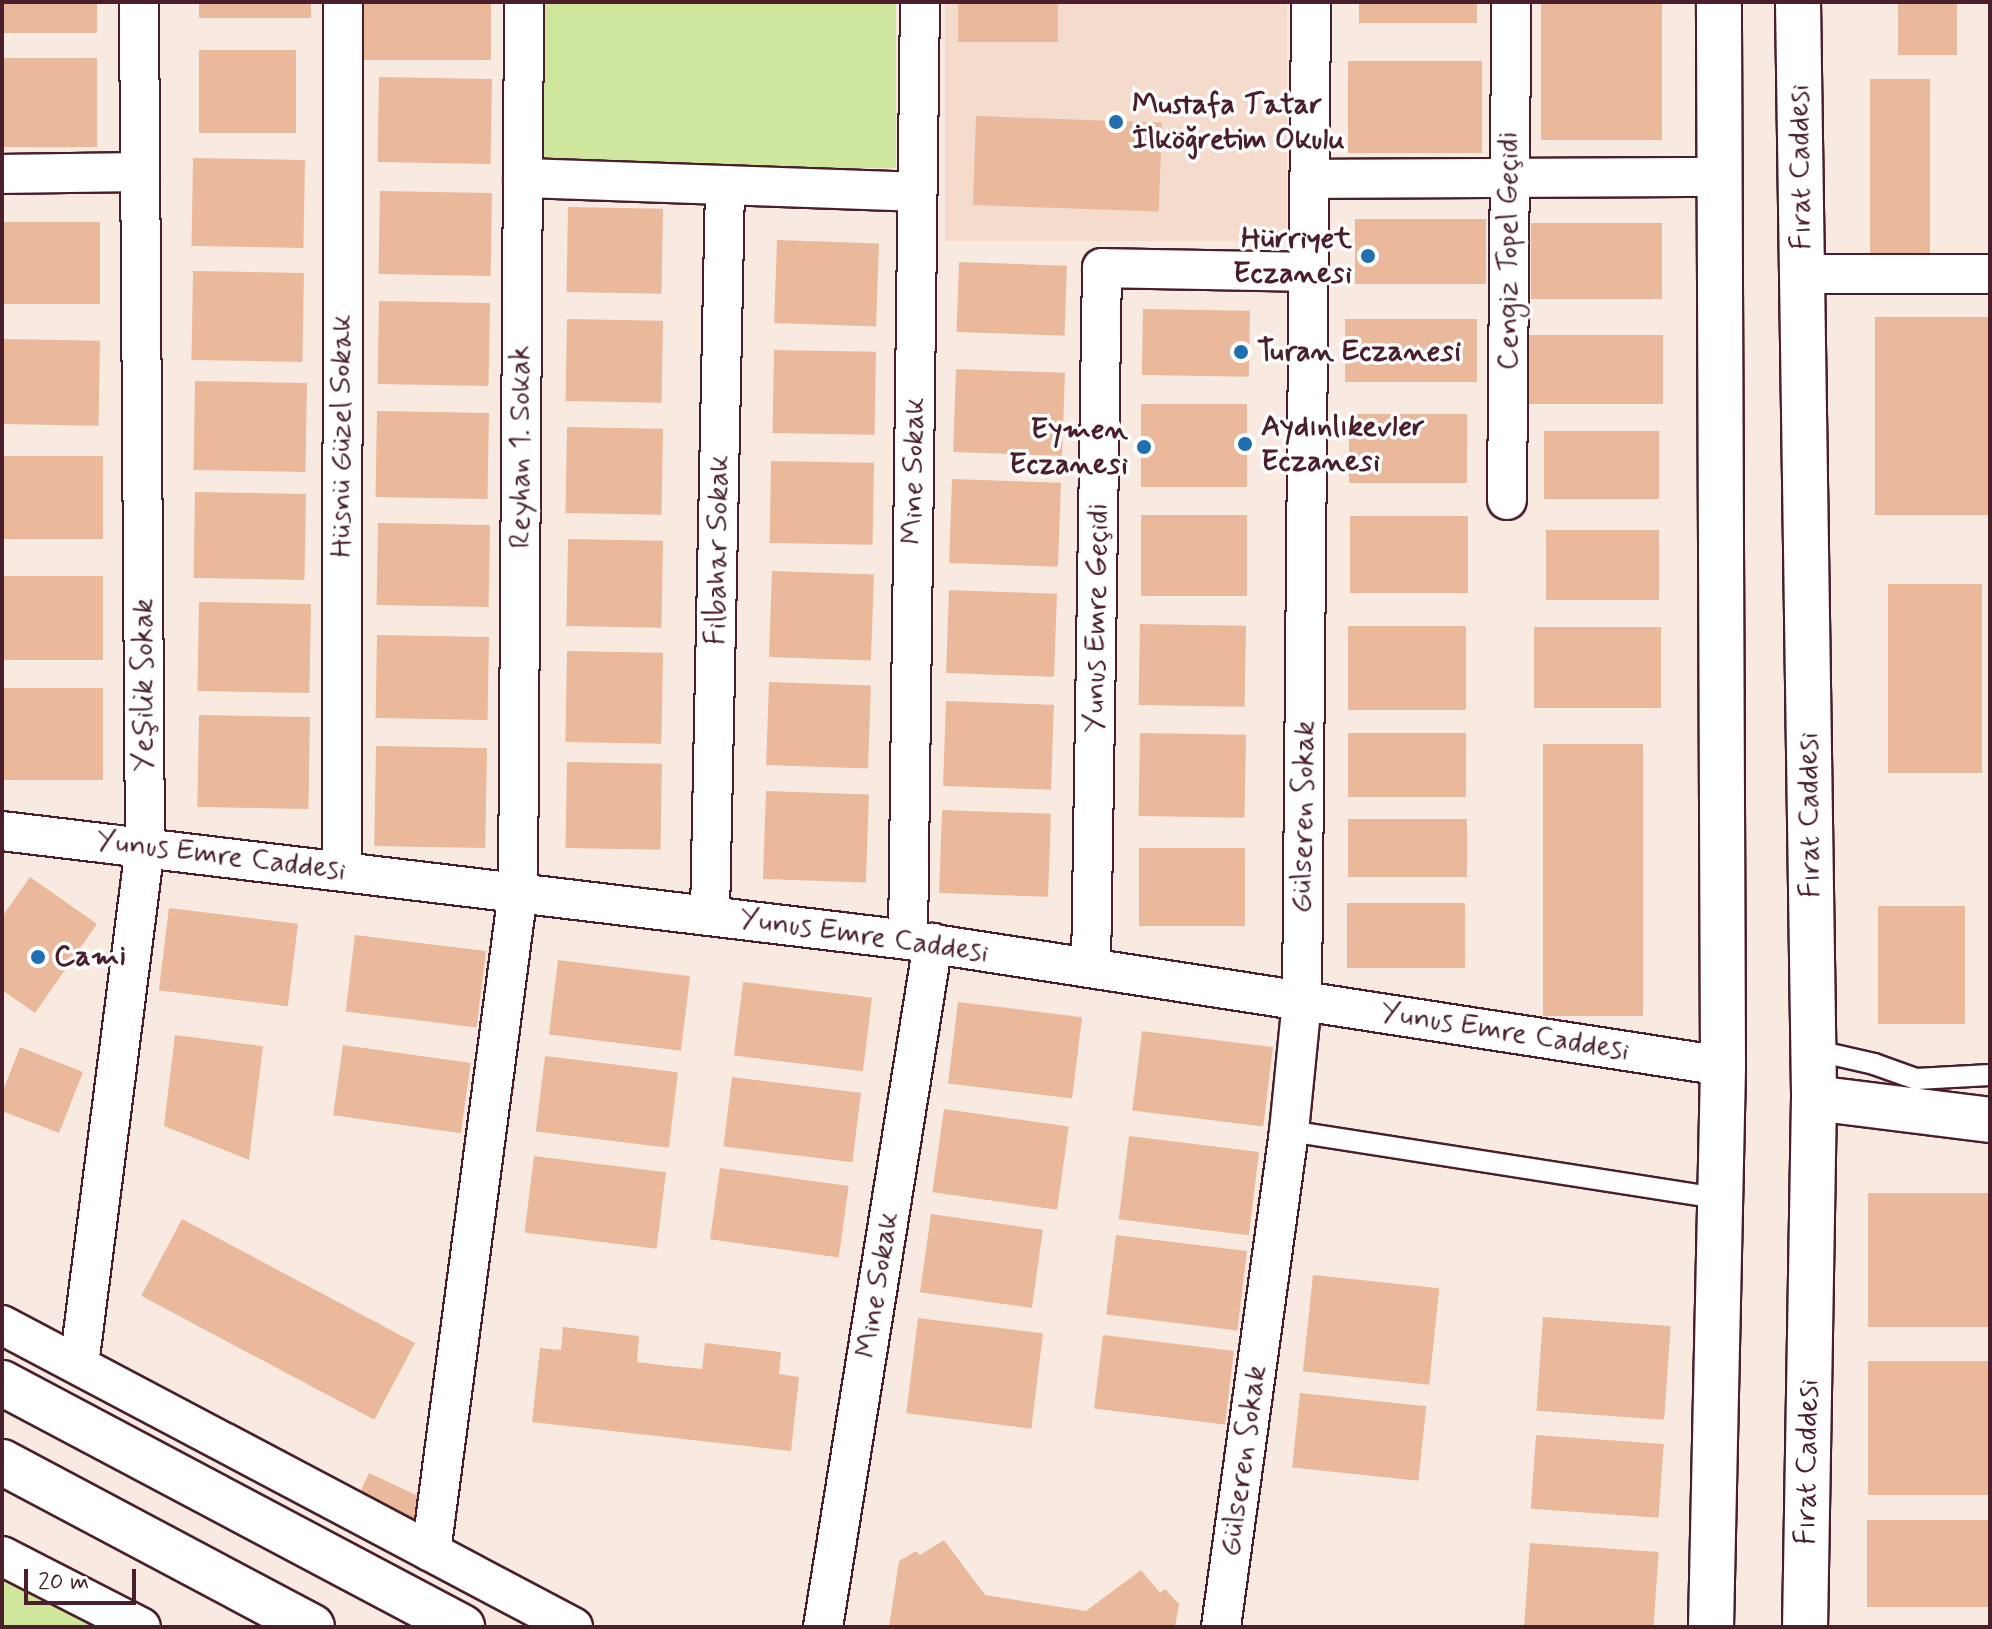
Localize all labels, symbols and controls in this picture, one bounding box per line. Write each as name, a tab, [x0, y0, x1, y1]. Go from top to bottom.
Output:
street label: Fırat Caddesi	[1781, 81, 1821, 253]
place label: Mustafa Tatar İlköğretim Okulu	[1132, 87, 1344, 158]
marker: Mustafa Tatar İlköğretim Okulu	[1107, 113, 1125, 131]
street label: Cengiz Topel Geçidi	[1491, 131, 1527, 371]
place label: Hürriyet Eczanesi	[1233, 221, 1352, 292]
marker: Hürriyet Eczanesi	[1359, 247, 1377, 265]
street label: Hüsnü Güzel Sokak	[324, 316, 360, 556]
place label: Turan Eczanesi	[1257, 334, 1461, 370]
marker: Turan Eczanesi	[1232, 343, 1250, 361]
street label: Reyhan 1. Sokak	[503, 346, 539, 548]
street label: Mine Sokak	[895, 397, 933, 545]
place label: Aydınlıkevler Eczanesi	[1261, 409, 1425, 480]
place label: Eymen Eczanesi	[1009, 412, 1128, 482]
marker: Aydınlıkevler Eczanesi	[1236, 435, 1254, 453]
marker: Eymen Eczanesi	[1135, 438, 1153, 456]
street label: Filbahar Sokak	[698, 455, 738, 645]
street label: Yunus Emre Geçidi	[1077, 502, 1117, 734]
street label: Yeşilik Sokak	[126, 597, 162, 773]
street label: Gülseren Sokak	[1284, 719, 1324, 915]
street label: Fırat Caddesi	[1790, 729, 1830, 901]
street label: Yunus Emre Caddesi	[90, 822, 352, 890]
street label: Yunus Emre Caddesi	[733, 900, 995, 972]
place label: Cami	[54, 939, 126, 975]
marker: Cami	[29, 948, 47, 966]
street label: Yunus Emre Caddesi	[1374, 994, 1636, 1070]
street label: Mine Sokak	[849, 1209, 907, 1361]
street label: Gülseren Sokak	[1213, 1362, 1275, 1560]
street label: Fırat Caddesi	[1788, 1376, 1828, 1548]
scale bar	[28, 1553, 140, 1603]
text: 20 m	[38, 1567, 89, 1598]

